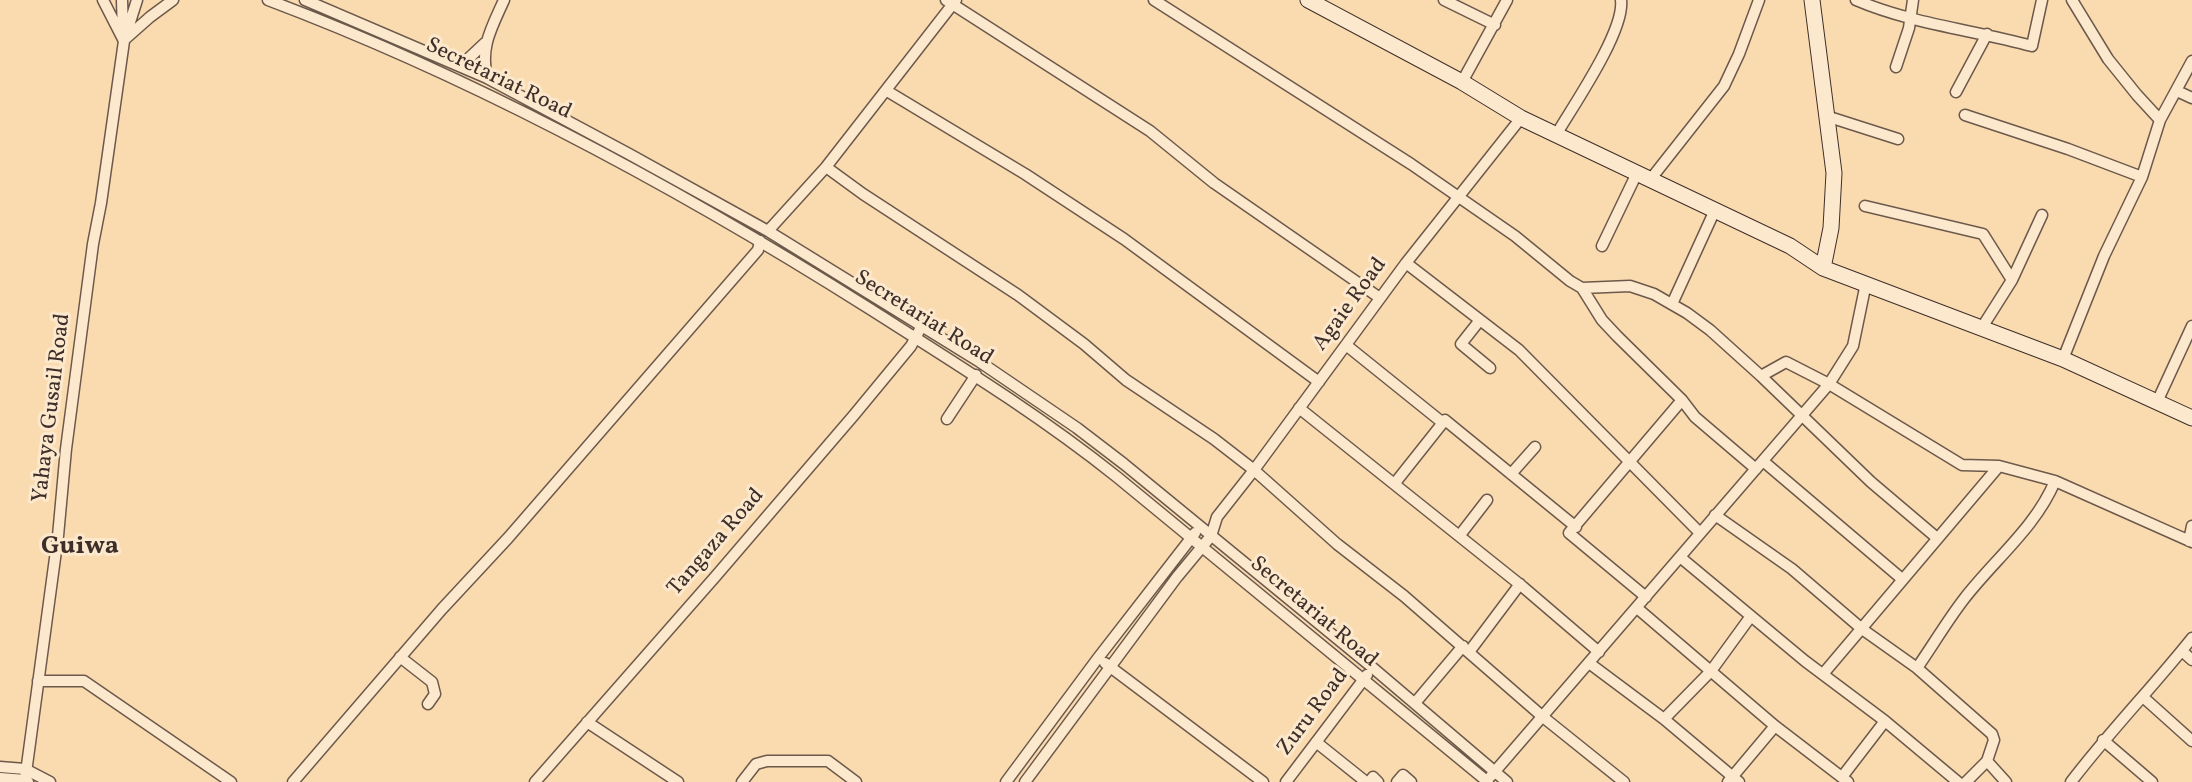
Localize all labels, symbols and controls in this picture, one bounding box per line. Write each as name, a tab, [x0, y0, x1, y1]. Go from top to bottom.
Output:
street label: Secretariat Road	[421, 33, 575, 127]
street label: Agaie Road	[1308, 253, 1394, 357]
street label: Secretariat Road	[849, 266, 997, 372]
street label: Yahaya Gusail Road	[28, 312, 78, 504]
street label: Tangaza Road	[663, 484, 771, 602]
district label: Guiwa	[41, 532, 119, 564]
street label: Secretariat Road	[1244, 552, 1382, 674]
street label: Zuru Road	[1273, 664, 1355, 762]

